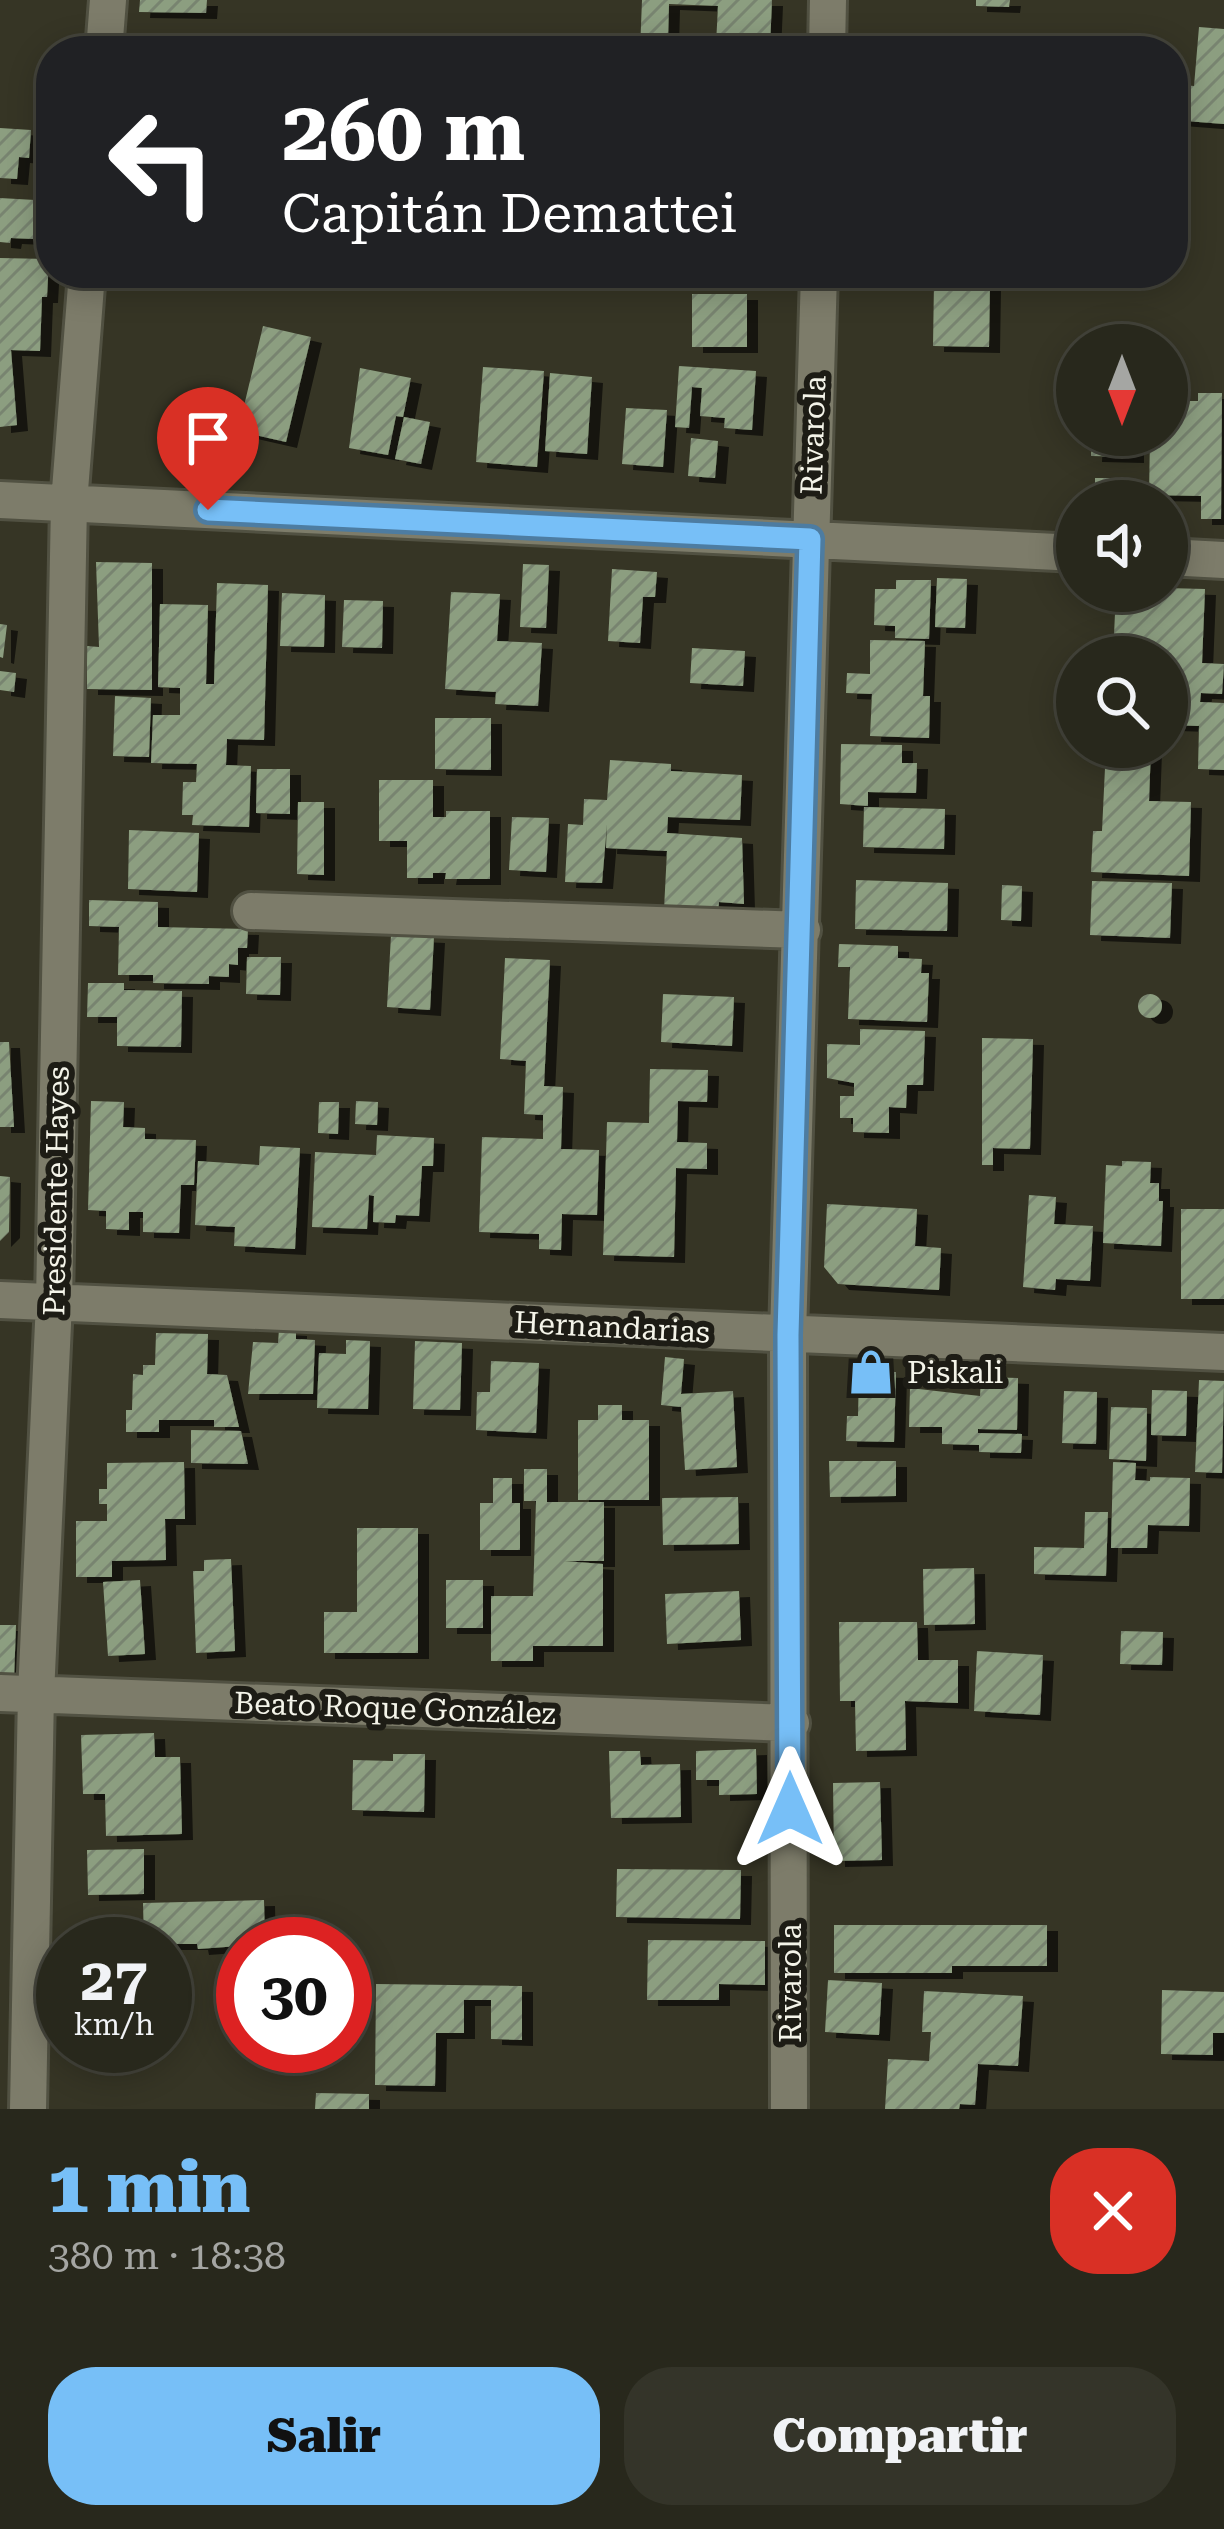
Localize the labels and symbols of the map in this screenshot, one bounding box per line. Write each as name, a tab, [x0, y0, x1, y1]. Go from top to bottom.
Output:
north arrow	[1056, 324, 1188, 456]
street label: Rivarola	[793, 375, 833, 495]
pin	[157, 387, 259, 510]
street label: Presidente Hayes	[36, 1066, 76, 1316]
street label: Hernandarias	[513, 1304, 711, 1350]
shop icon: Piskali	[846, 1347, 896, 1397]
place label: Piskali	[907, 1355, 1003, 1390]
street label: Beato Roque González	[234, 1685, 556, 1731]
position arrow	[727, 1746, 853, 1872]
speed limit sign: 30	[216, 1917, 372, 2073]
street label: Rivarola	[773, 1923, 808, 2043]

